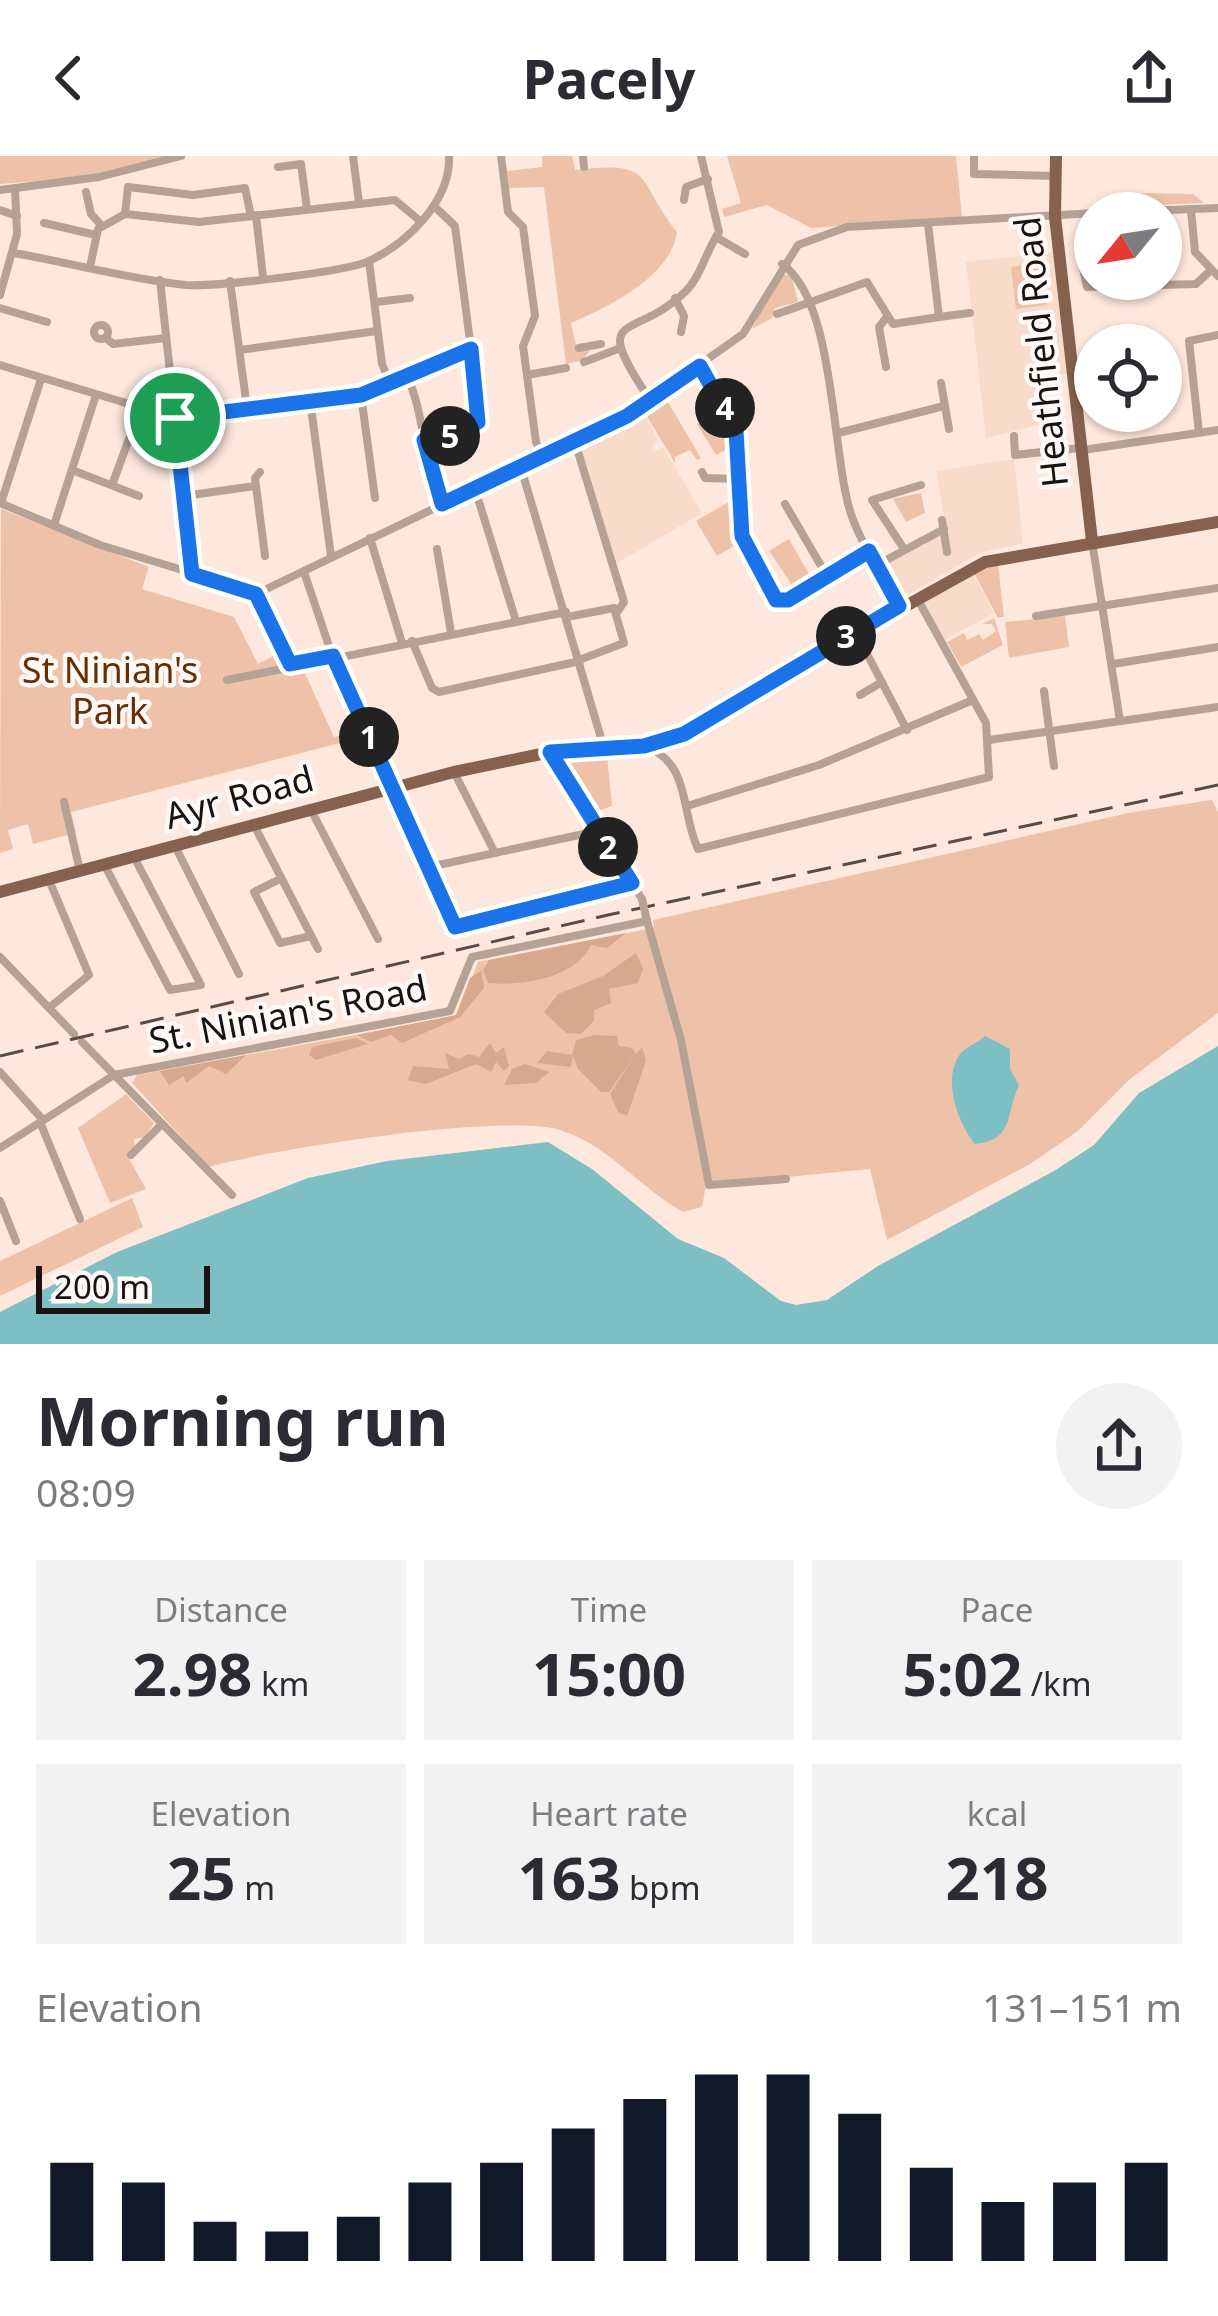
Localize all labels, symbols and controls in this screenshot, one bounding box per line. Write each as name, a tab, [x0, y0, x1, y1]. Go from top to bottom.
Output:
text: Pacely	[523, 41, 695, 115]
icon: back	[36, 45, 102, 111]
icon: share	[1116, 45, 1182, 111]
north arrow	[1074, 192, 1182, 300]
map controls	[1074, 192, 1182, 432]
street label: Heathfield Road	[1002, 214, 1079, 490]
button: locate	[1074, 324, 1182, 432]
pin	[124, 367, 226, 469]
pin: 4	[695, 378, 755, 438]
icon: arrive	[142, 385, 208, 451]
text: 4	[716, 385, 734, 430]
pin: 5	[420, 406, 480, 466]
text: 5	[441, 413, 459, 458]
pin: 3	[816, 606, 876, 666]
text: 3	[837, 613, 855, 658]
park label: St Ninian's Park	[22, 645, 198, 735]
pin: 1	[339, 707, 399, 767]
text: 1	[360, 714, 378, 759]
street label: Ayr Road	[159, 753, 319, 840]
pin: 2	[578, 817, 638, 877]
text: 2	[599, 824, 617, 869]
street label: St. Ninian's Road	[145, 963, 431, 1064]
scale bar	[36, 1260, 210, 1313]
text: 200 m	[54, 1264, 150, 1309]
text: Morning run	[36, 1375, 449, 1465]
button: share	[1056, 1383, 1182, 1509]
text: 08:09	[36, 1465, 136, 1518]
text: Distance	[154, 1587, 288, 1632]
text: Time	[571, 1587, 647, 1632]
text: Pace	[961, 1587, 1033, 1632]
text: 2.98	[133, 1632, 252, 1714]
text: 15:00	[532, 1632, 686, 1714]
text: 5:02	[902, 1632, 1022, 1714]
text: km	[252, 1661, 309, 1706]
text: /km	[1022, 1661, 1092, 1706]
text: Elevation	[151, 1791, 291, 1836]
text: Heart rate	[530, 1791, 688, 1836]
text: kcal	[967, 1791, 1027, 1836]
text: 25	[167, 1836, 236, 1918]
text: 163	[518, 1836, 620, 1918]
text: 218	[946, 1836, 1048, 1918]
text: m	[236, 1865, 275, 1910]
text: bpm	[620, 1865, 701, 1910]
text: Elevation	[36, 1980, 203, 2033]
text: 131–151 m	[982, 1980, 1182, 2033]

